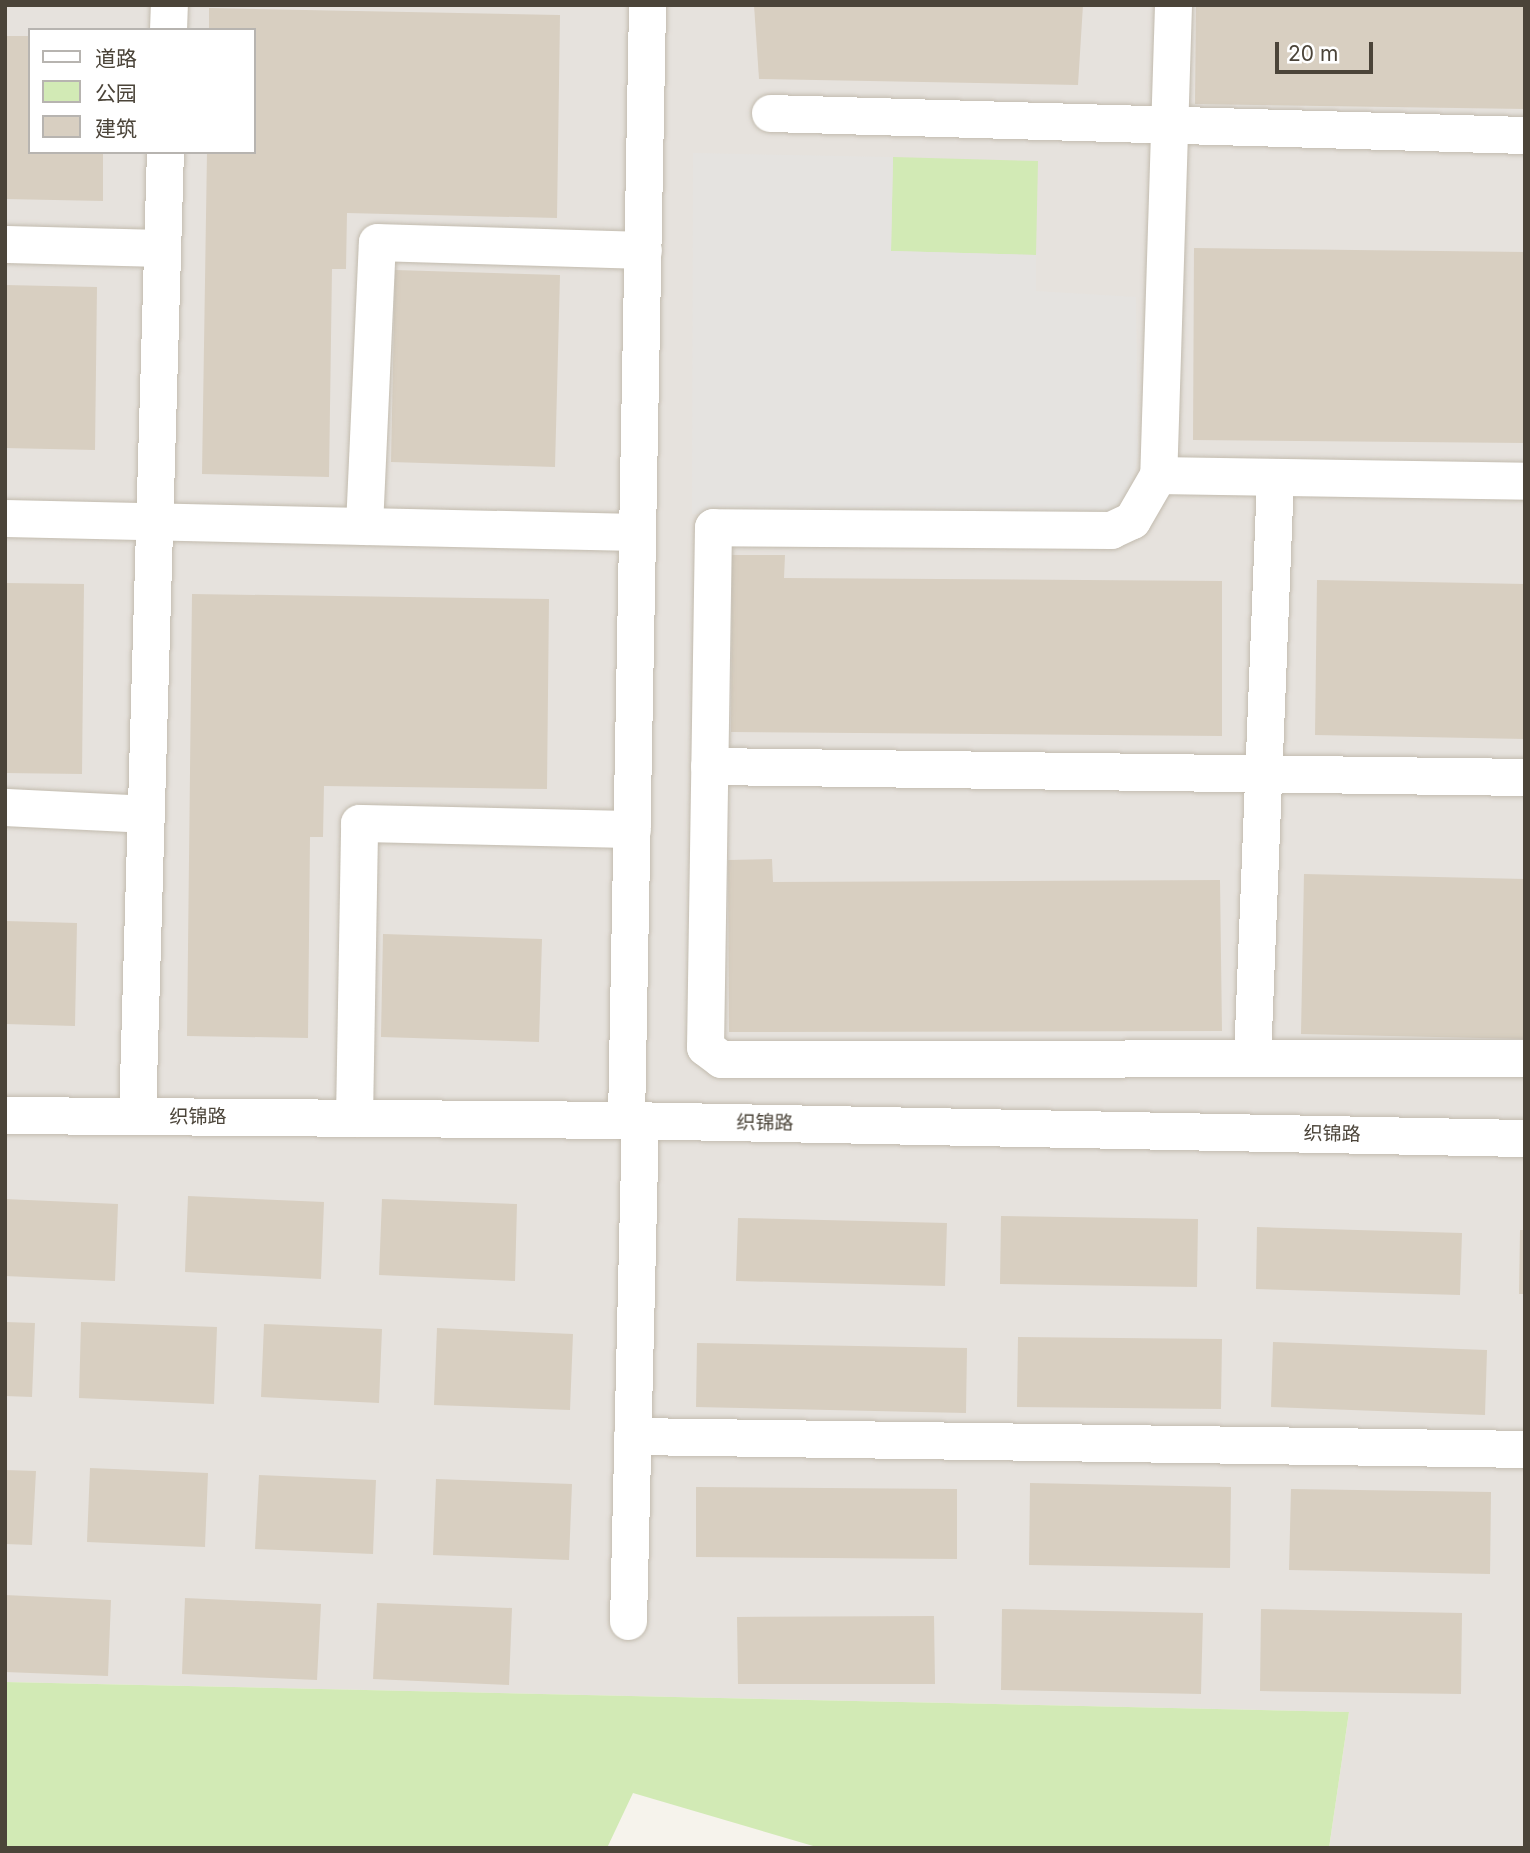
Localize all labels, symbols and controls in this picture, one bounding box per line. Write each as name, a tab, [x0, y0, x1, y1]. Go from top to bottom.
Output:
legend	[28, 28, 256, 154]
scale bar	[1278, 28, 1376, 72]
text: 20 m	[1288, 41, 1338, 66]
text: 道路	[95, 46, 137, 71]
text: 公园	[95, 81, 137, 106]
text: 建筑	[95, 116, 137, 141]
street label: 织锦路	[170, 1106, 226, 1128]
street label: 织锦路	[736, 1111, 794, 1135]
street label: 织锦路	[1303, 1122, 1361, 1146]

